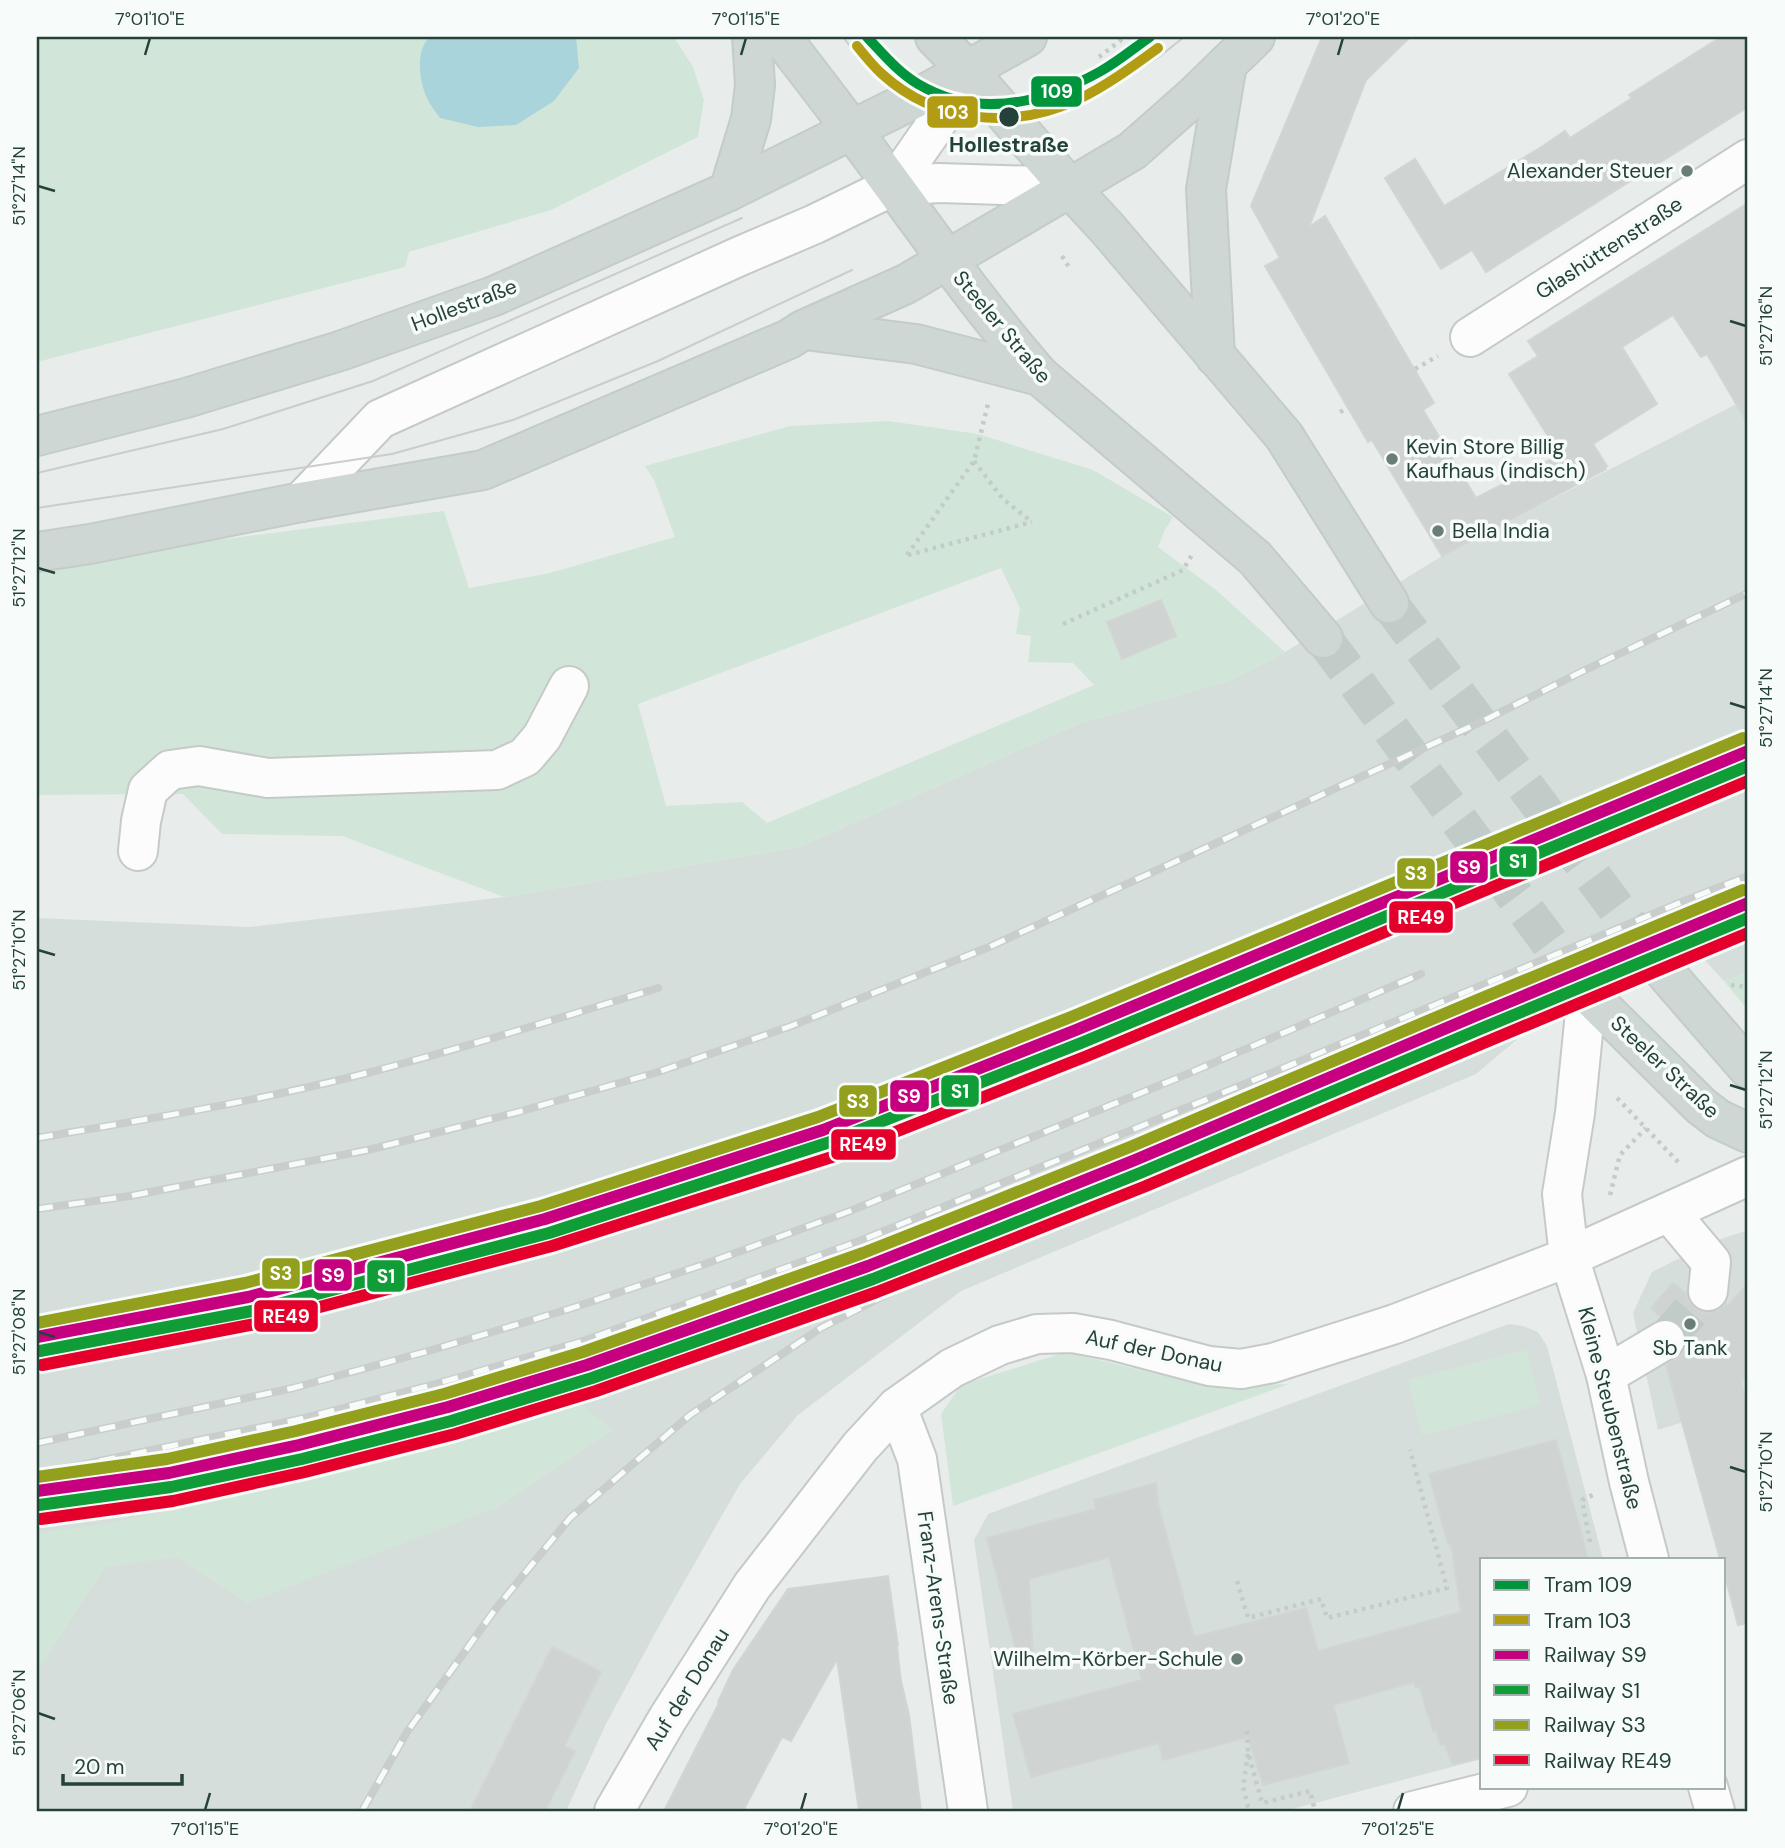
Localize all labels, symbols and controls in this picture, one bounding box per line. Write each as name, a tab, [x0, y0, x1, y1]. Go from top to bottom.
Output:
text: 7°01'10"E	[115, 7, 185, 31]
text: 7°01'15"E	[712, 7, 780, 31]
text: 7°01'20"E	[1306, 7, 1380, 31]
line badge: 109	[1030, 75, 1083, 108]
text: 109	[1041, 79, 1073, 104]
line badge: 103	[926, 95, 979, 129]
text: 103	[937, 100, 969, 125]
marker: Hollestraße	[997, 105, 1021, 129]
place label: Hollestraße	[949, 131, 1069, 159]
text: 51°27'14"N	[7, 146, 31, 226]
place label: Alexander Steuer	[1507, 157, 1673, 185]
marker: Alexander Steuer	[1679, 163, 1695, 179]
street label: Glashüttenstraße	[1530, 190, 1688, 306]
street label: Steeler Straße	[947, 265, 1057, 389]
street label: Hollestraße	[407, 272, 521, 338]
text: 51°27'16"N	[1754, 286, 1778, 366]
place label: Kevin Store Billig Kaufhaus (indisch)	[1406, 433, 1586, 485]
marker: Kevin Store Billig Kaufhaus (indisch)	[1384, 451, 1400, 467]
place label: Bella India	[1452, 517, 1550, 545]
marker: Bella India	[1430, 523, 1446, 539]
text: 51°27'12"N	[7, 528, 31, 608]
text: 51°27'14"N	[1754, 668, 1778, 748]
line badge: S1	[1498, 845, 1538, 878]
text: S1	[1509, 849, 1527, 874]
line badge: S9	[1449, 850, 1489, 884]
text: S9	[1457, 855, 1481, 880]
line badge: S3	[1396, 857, 1436, 890]
text: S3	[1405, 861, 1427, 886]
line badge: RE49	[1388, 900, 1454, 934]
text: RE49	[1397, 905, 1445, 930]
text: 51°27'10"N	[7, 909, 31, 991]
street label: Steeler Straße	[1605, 1009, 1725, 1125]
text: 51°27'12"N	[1754, 1050, 1778, 1130]
line badge: S1	[940, 1074, 980, 1108]
line badge: S9	[889, 1079, 930, 1113]
text: S1	[951, 1079, 969, 1104]
line badge: S3	[838, 1084, 878, 1118]
text: S9	[897, 1084, 921, 1109]
text: S3	[847, 1089, 869, 1114]
line badge: RE49	[830, 1128, 897, 1161]
text: RE49	[839, 1132, 887, 1157]
line badge: S3	[261, 1257, 301, 1290]
line badge: S9	[313, 1258, 353, 1292]
line badge: S1	[366, 1259, 406, 1293]
text: S3	[270, 1261, 292, 1286]
text: S9	[321, 1263, 345, 1288]
text: S1	[377, 1264, 395, 1289]
text: 51°27'08"N	[7, 1289, 31, 1375]
line badge: RE49	[253, 1299, 319, 1333]
text: RE49	[262, 1304, 310, 1329]
street label: Kleine Steubenstraße	[1571, 1304, 1649, 1512]
marker: Sb Tank	[1682, 1316, 1698, 1332]
street label: Auf der Donau	[1083, 1323, 1225, 1379]
place label: Sb Tank	[1652, 1334, 1728, 1362]
text: 51°27'10"N	[1754, 1431, 1778, 1513]
street label: Franz-Arens-Straße	[911, 1509, 965, 1707]
legend	[1480, 1558, 1726, 1788]
text: Tram 109	[1544, 1571, 1632, 1599]
text: Tram 103	[1544, 1607, 1631, 1635]
street label: Auf der Donau	[638, 1622, 736, 1756]
text: Railway S9	[1544, 1641, 1647, 1669]
place label: Wilhelm-Körber-Schule	[993, 1645, 1223, 1673]
marker: Wilhelm-Körber-Schule	[1229, 1651, 1245, 1667]
text: 51°27'06"N	[7, 1669, 31, 1757]
text: Railway S1	[1544, 1677, 1640, 1705]
text: Railway S3	[1544, 1711, 1646, 1739]
scale bar	[63, 1743, 182, 1787]
text: Railway RE49	[1544, 1747, 1672, 1775]
text: 20 m	[74, 1753, 125, 1781]
text: 7°01'15"E	[171, 1817, 239, 1841]
text: 7°01'20"E	[764, 1817, 838, 1841]
text: 7°01'25"E	[1361, 1817, 1435, 1841]

